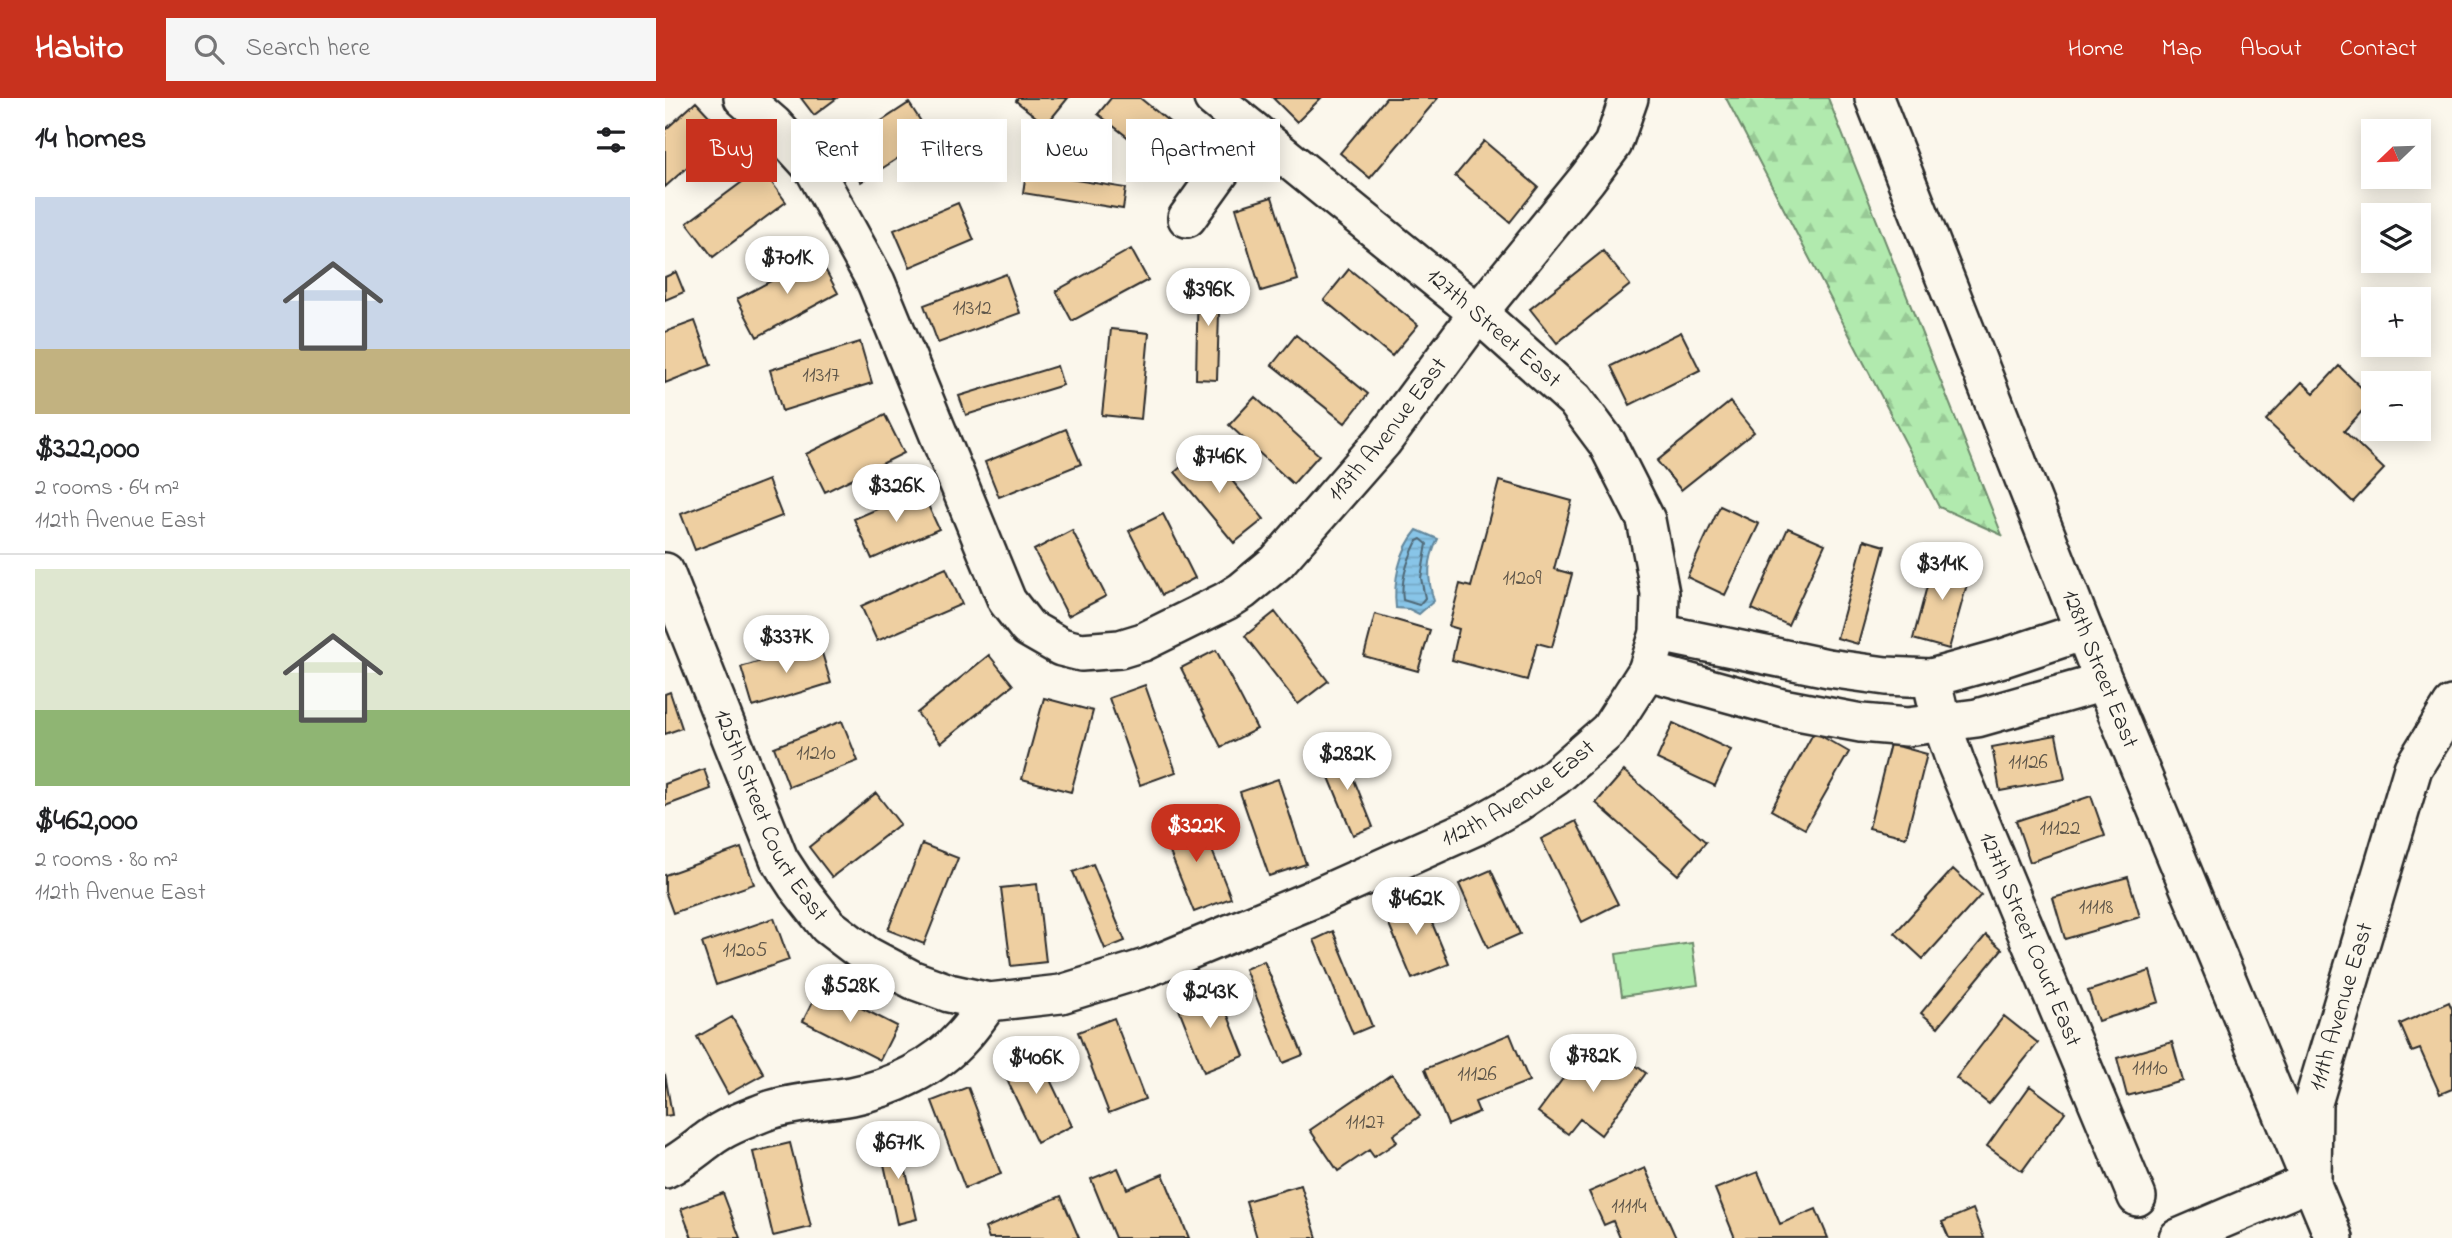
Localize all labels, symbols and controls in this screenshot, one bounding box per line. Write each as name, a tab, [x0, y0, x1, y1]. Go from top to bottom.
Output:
search box	[166, 18, 656, 81]
text: Habito	[35, 25, 124, 73]
icon: search	[190, 30, 228, 68]
text: Search here	[246, 30, 370, 68]
text: Home	[2068, 32, 2124, 67]
text: Map	[2162, 32, 2202, 67]
text: About	[2240, 32, 2302, 67]
text: Contact	[2340, 32, 2417, 67]
text: 14 homes	[35, 118, 146, 162]
chip: Buy	[686, 119, 777, 182]
chip: Rent	[791, 119, 883, 182]
chip: Filters	[897, 119, 1007, 182]
chip: New	[1021, 119, 1112, 182]
chip: Apartment	[1126, 119, 1280, 182]
north arrow	[2361, 119, 2431, 189]
map controls	[2361, 119, 2431, 441]
icon: filters	[592, 121, 630, 159]
button: layers	[2361, 203, 2431, 273]
pin: $701K	[738, 236, 836, 296]
text: $701K	[761, 242, 813, 275]
icon: home	[270, 243, 396, 369]
street label: 127th Street East	[1418, 260, 1568, 398]
pin: $396K	[1159, 268, 1257, 328]
text: $396K	[1182, 274, 1234, 307]
button: +	[2361, 287, 2431, 357]
house number: 11312	[952, 294, 992, 324]
street label: 113th Avenue East	[1320, 350, 1457, 510]
house number: 11317	[802, 361, 840, 391]
button: −	[2361, 371, 2431, 441]
text: $322,000	[35, 428, 139, 472]
pin: $746K	[1170, 436, 1268, 495]
text: $746K	[1192, 441, 1246, 474]
pin: $326K	[847, 464, 945, 524]
text: $326K	[868, 470, 924, 503]
text: 2 rooms · 64 m²	[35, 472, 179, 505]
text: 112th Avenue East	[35, 505, 206, 538]
pin: $314K	[1893, 542, 1991, 602]
text: $314K	[1916, 548, 1968, 581]
house number: 11209	[1502, 564, 1542, 594]
street label: 128th Street East	[2052, 585, 2147, 754]
icon: home	[270, 615, 396, 741]
pin: $337K	[737, 616, 835, 675]
text: $337K	[759, 621, 813, 654]
street label: 125th Street Court East	[704, 704, 836, 930]
street label: 112th Avenue East	[1436, 731, 1604, 857]
pin: $282K	[1298, 732, 1396, 792]
text: $282K	[1319, 738, 1375, 771]
house number: 11210	[796, 739, 836, 769]
house number: 11126	[2008, 748, 2048, 778]
text: $462,000	[35, 800, 138, 844]
pin: $322K	[1147, 804, 1245, 864]
text: $322K	[1167, 810, 1225, 843]
house number: 11122	[2040, 814, 2080, 844]
street label: 127th Street Court East	[1969, 827, 2090, 1053]
text: 2 rooms · 80 m²	[35, 844, 178, 877]
text: 112th Avenue East	[35, 877, 206, 910]
pin: $462K	[1367, 878, 1465, 937]
text: $462K	[1388, 883, 1444, 916]
house number: 11118	[2079, 893, 2113, 923]
street label: 111th Avenue East	[2300, 918, 2383, 1095]
house number: 11205	[723, 936, 767, 966]
pin: $528K	[801, 964, 899, 1024]
text: $528K	[821, 970, 879, 1003]
pin: $243K	[1161, 970, 1259, 1030]
text: $243K	[1182, 976, 1238, 1009]
pin: $782K	[1544, 1034, 1642, 1094]
pin: $406K	[987, 1037, 1085, 1096]
text: $782K	[1566, 1040, 1620, 1073]
text: $406K	[1009, 1042, 1063, 1075]
house number: 11110	[2132, 1054, 2168, 1084]
house number: 11126	[1457, 1060, 1497, 1090]
house number: 11127	[1345, 1108, 1385, 1138]
pin: $671K	[849, 1122, 947, 1181]
text: $671K	[872, 1127, 924, 1160]
house number: 11114	[1611, 1192, 1647, 1222]

